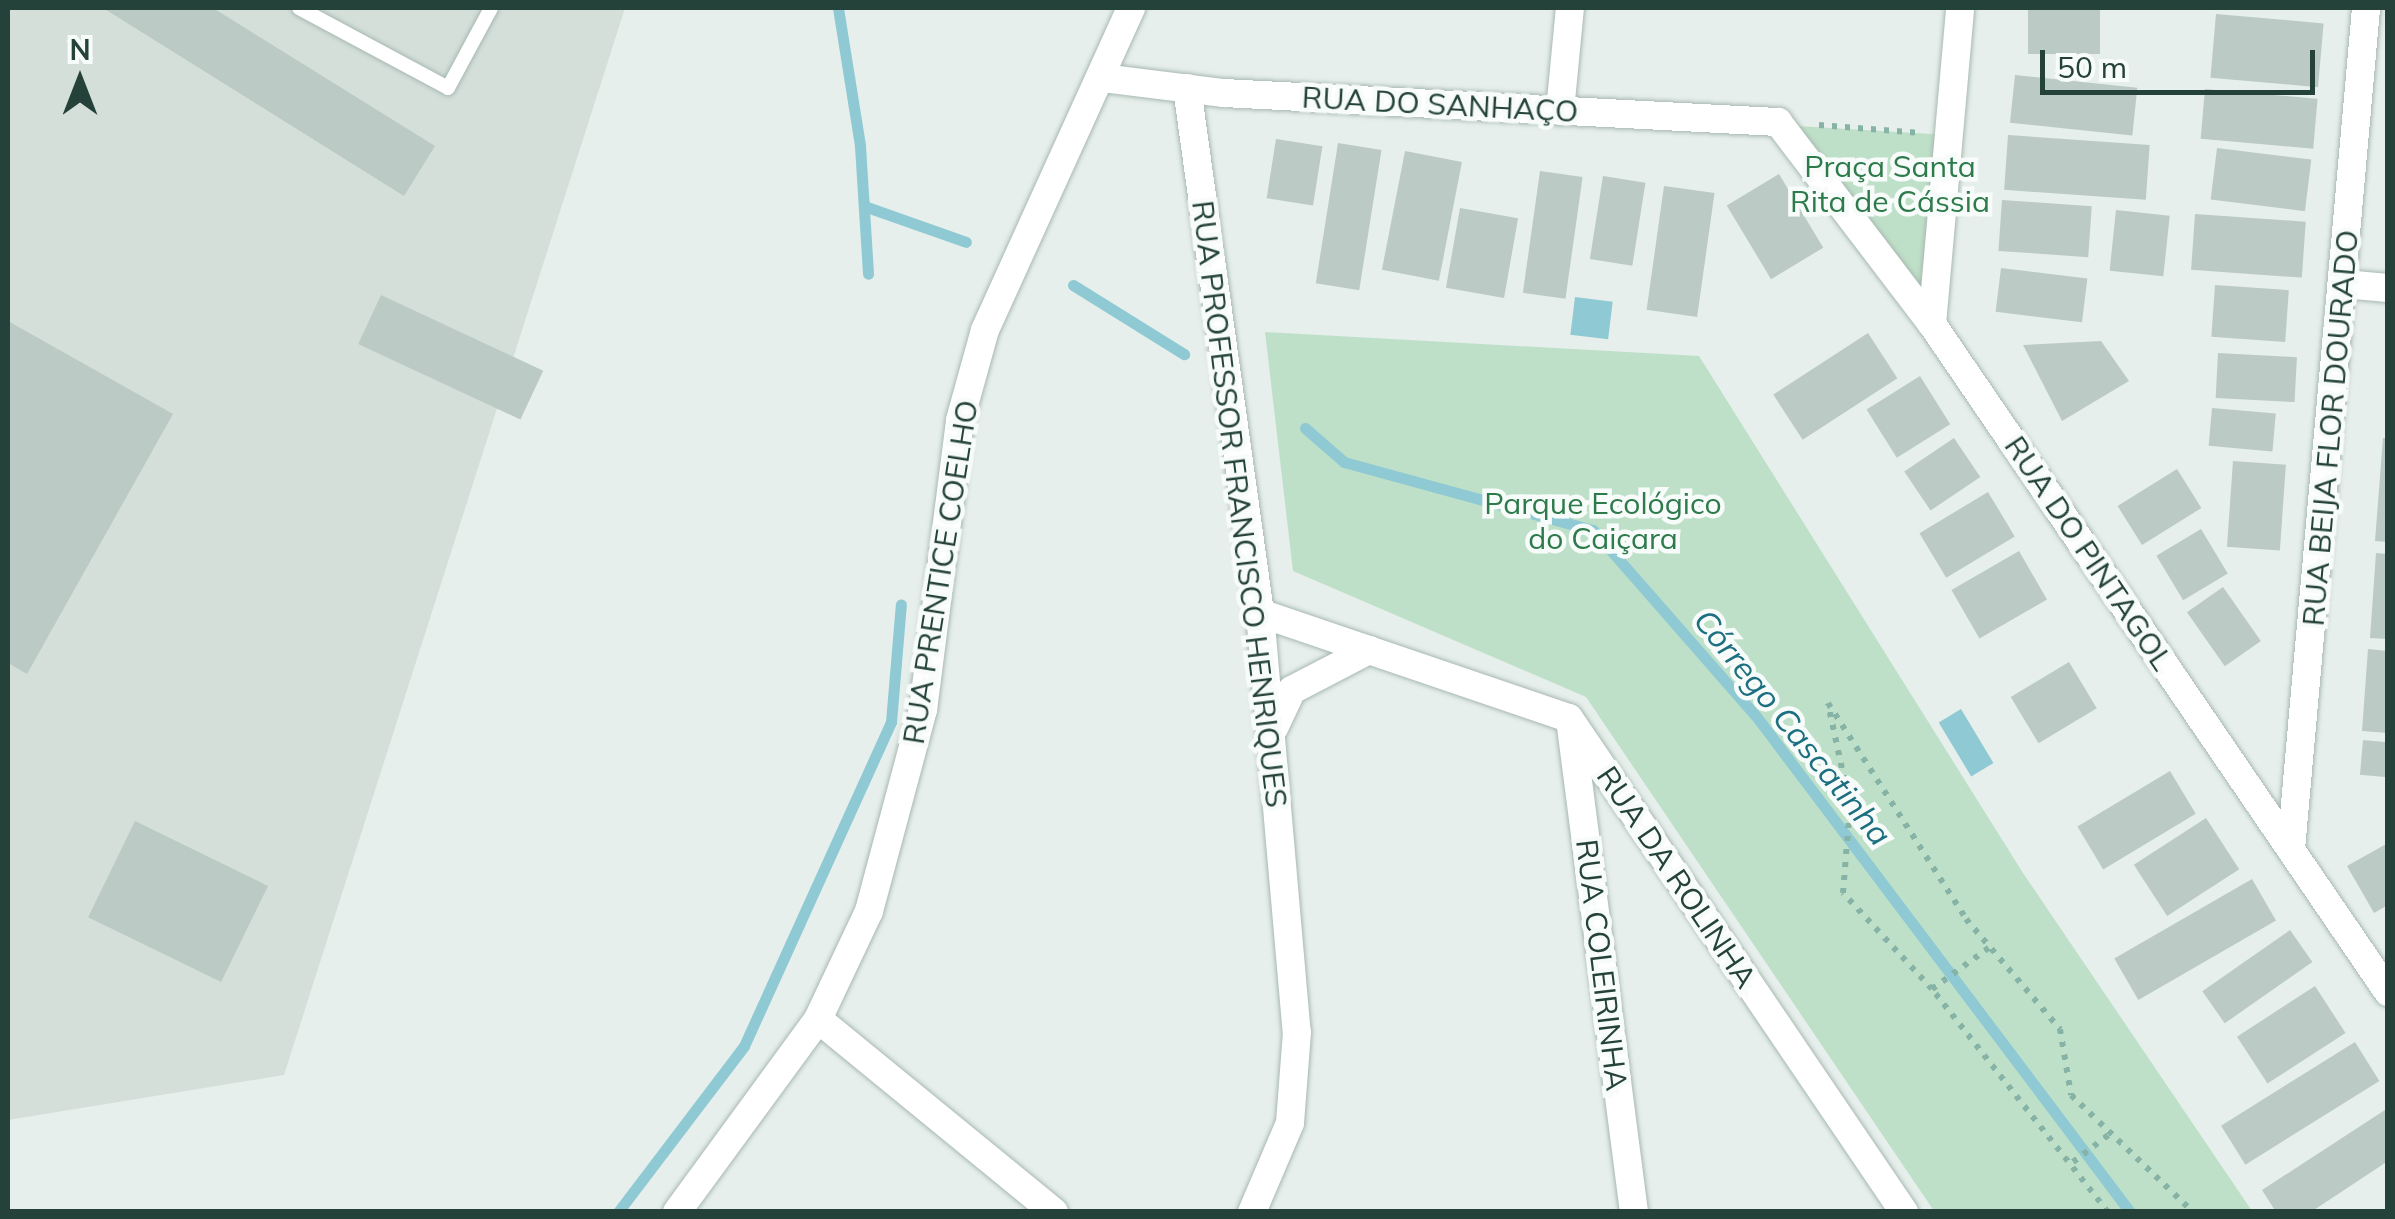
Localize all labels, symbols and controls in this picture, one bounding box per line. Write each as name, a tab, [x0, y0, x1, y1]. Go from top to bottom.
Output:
north arrow	[30, 30, 130, 130]
scale bar	[2045, 30, 2320, 92]
text: N	[69, 32, 91, 67]
text: 50 m	[2057, 48, 2127, 86]
street label: RUA DO SANHAÇO	[1301, 79, 1579, 129]
park label: Praça Santa Rita de Cássia	[1790, 148, 1990, 218]
street label: RUA PROFESSOR FRANCISCO HENRIQUES	[1185, 198, 1295, 810]
street label: RUA BEIJA FLOR DOURADO	[2295, 229, 2365, 627]
street label: RUA PRENTICE COELHO	[895, 397, 985, 747]
street label: RUA DO PINTAGOL	[1997, 429, 2181, 677]
park label: Parque Ecológico do Caiçara	[1484, 485, 1722, 556]
water label: Córrego Cascatinha	[1686, 601, 1900, 853]
street label: RUA DA ROLINHA	[1589, 759, 1765, 995]
street label: RUA COLEIRINHA	[1569, 837, 1635, 1093]

